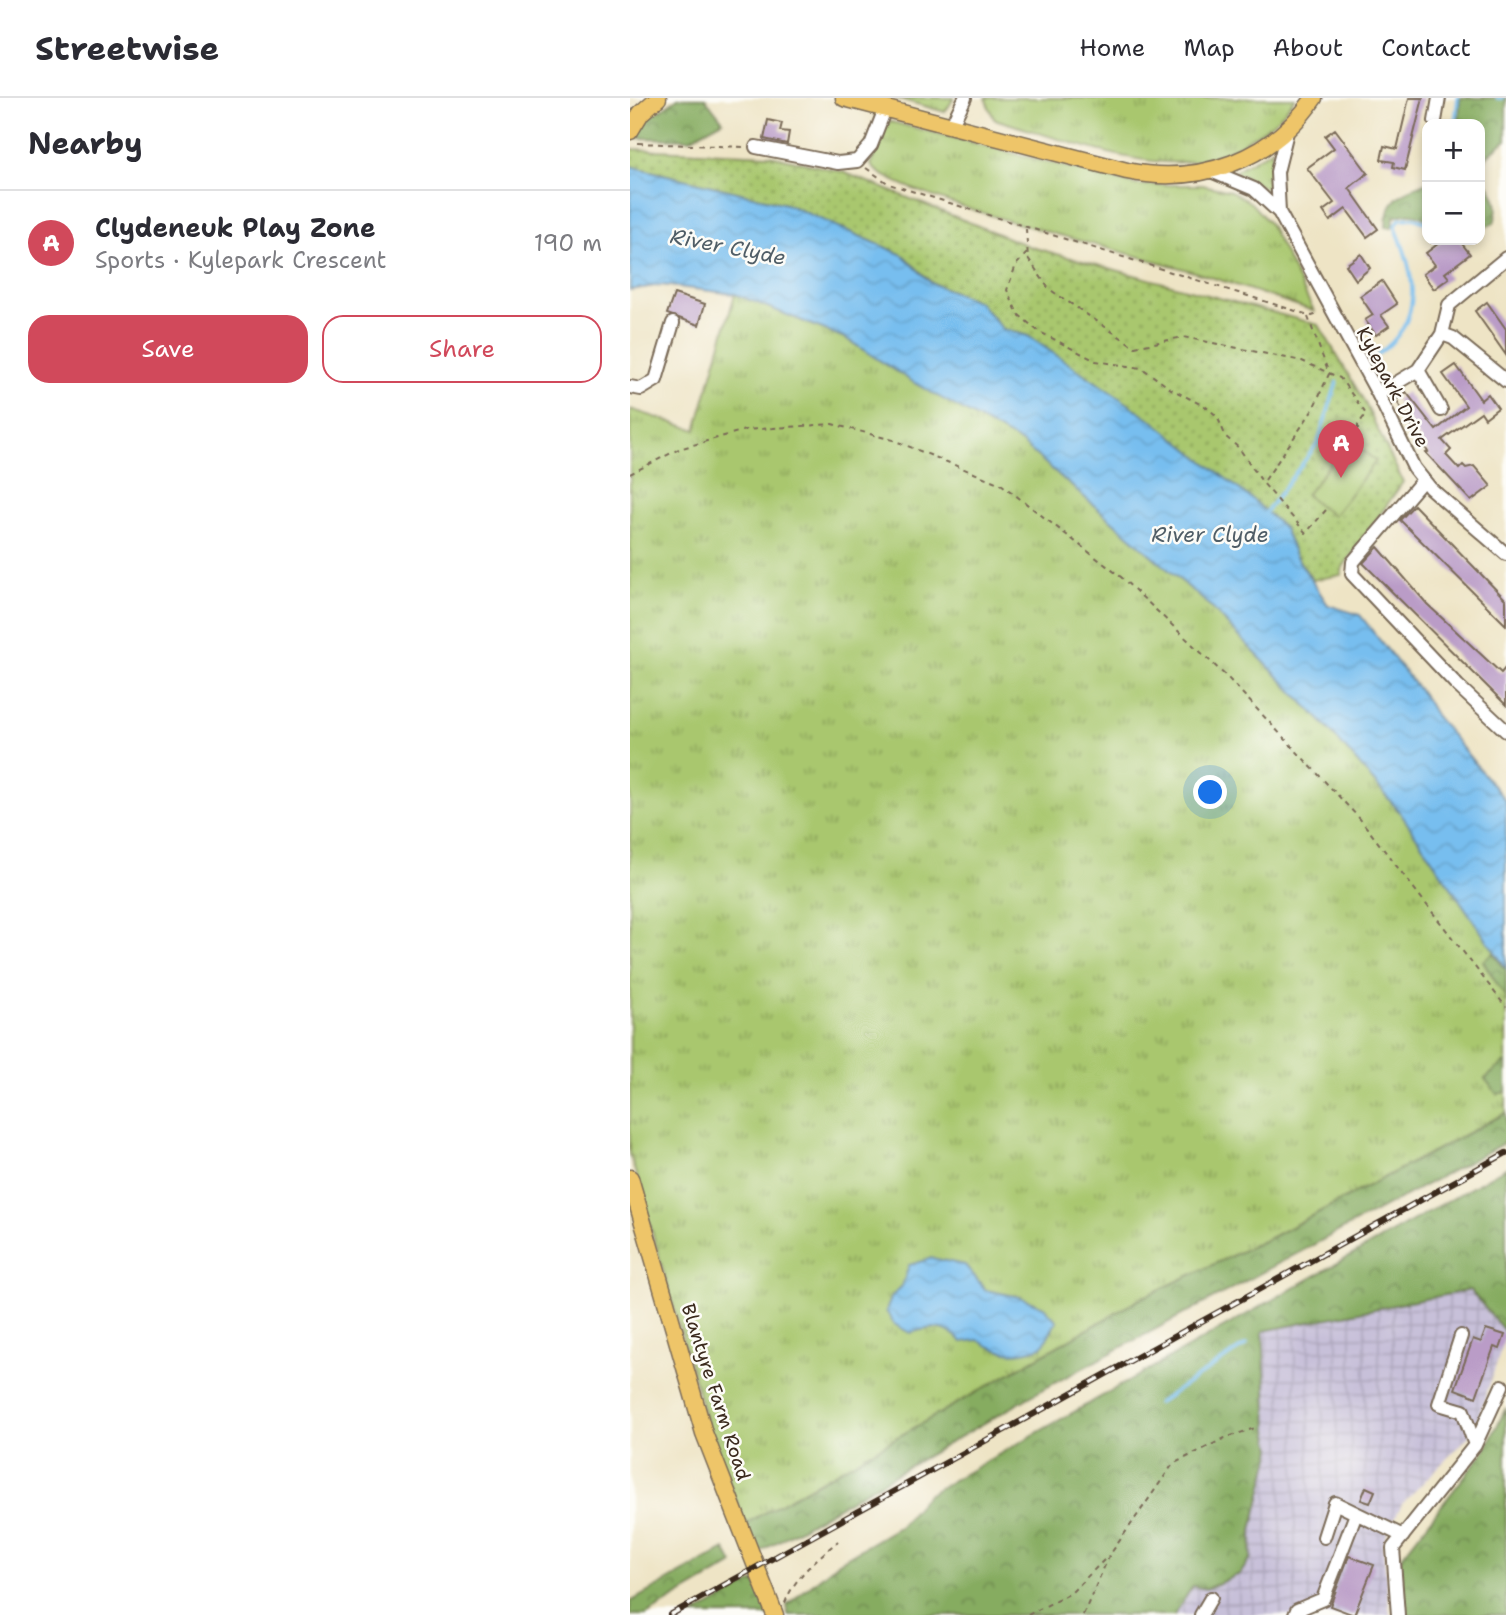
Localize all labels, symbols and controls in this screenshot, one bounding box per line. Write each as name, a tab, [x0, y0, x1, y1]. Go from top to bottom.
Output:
text: Streetwise	[35, 26, 219, 71]
text: Home	[1079, 32, 1145, 64]
text: Map	[1183, 32, 1235, 64]
text: About	[1273, 32, 1343, 64]
text: Contact	[1381, 32, 1471, 64]
map controls	[1422, 119, 1485, 245]
button: +	[1422, 119, 1485, 182]
text: Nearby	[28, 123, 143, 164]
button: −	[1422, 182, 1485, 245]
text: Clydeneuk Play Zone	[95, 210, 375, 245]
water label: River Clyde	[668, 222, 788, 272]
text: A	[42, 228, 60, 258]
text: 190 m	[534, 228, 602, 258]
text: Sports · Kylepark Crescent	[95, 245, 387, 275]
button: Save	[28, 315, 308, 383]
button: Share	[322, 315, 602, 383]
street label: Kylepark Drive	[1351, 322, 1435, 452]
pin: A	[1318, 420, 1364, 478]
water label: River Clyde	[1151, 521, 1269, 549]
your location	[1193, 775, 1227, 809]
street label: Blantyre Farm Road	[676, 1300, 756, 1484]

